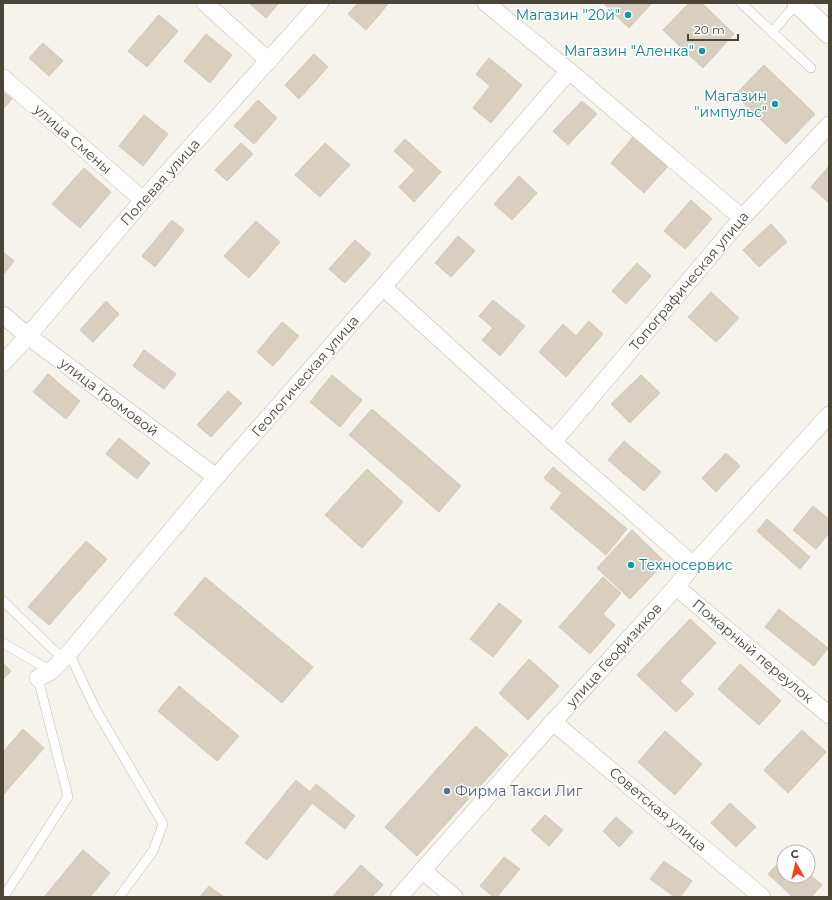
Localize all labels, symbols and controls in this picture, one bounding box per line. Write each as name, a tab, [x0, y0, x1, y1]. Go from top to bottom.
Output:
place label: Магазин "20й"	[516, 6, 620, 24]
marker: Магазин "20й"	[623, 10, 633, 20]
scale bar	[688, 16, 738, 42]
text: 20 m	[694, 22, 725, 37]
place label: Магазин "Аленка"	[564, 42, 694, 60]
marker: Магазин "Аленка"	[697, 46, 707, 56]
place label: Магазин "импульс"	[694, 87, 767, 121]
marker: Магазин "импульс"	[770, 99, 780, 109]
street label: улица Смены	[30, 100, 116, 178]
street label: Полевая улица	[116, 135, 204, 229]
street label: Топографическая улица	[625, 208, 753, 354]
street label: Геологическая улица	[247, 312, 363, 440]
street label: улица Громовой	[55, 353, 162, 440]
place label: Техносервис	[639, 556, 733, 574]
marker: Техносервис	[626, 560, 636, 570]
street label: Пожарный переулок	[689, 595, 817, 707]
street label: улица Геофизиков	[562, 599, 666, 712]
street label: Советская улица	[606, 763, 710, 855]
place label: Фирма Такси Лиг	[455, 782, 583, 800]
marker: Фирма Такси Лиг	[442, 786, 452, 796]
north arrow	[776, 844, 816, 884]
text: С	[790, 847, 800, 862]

